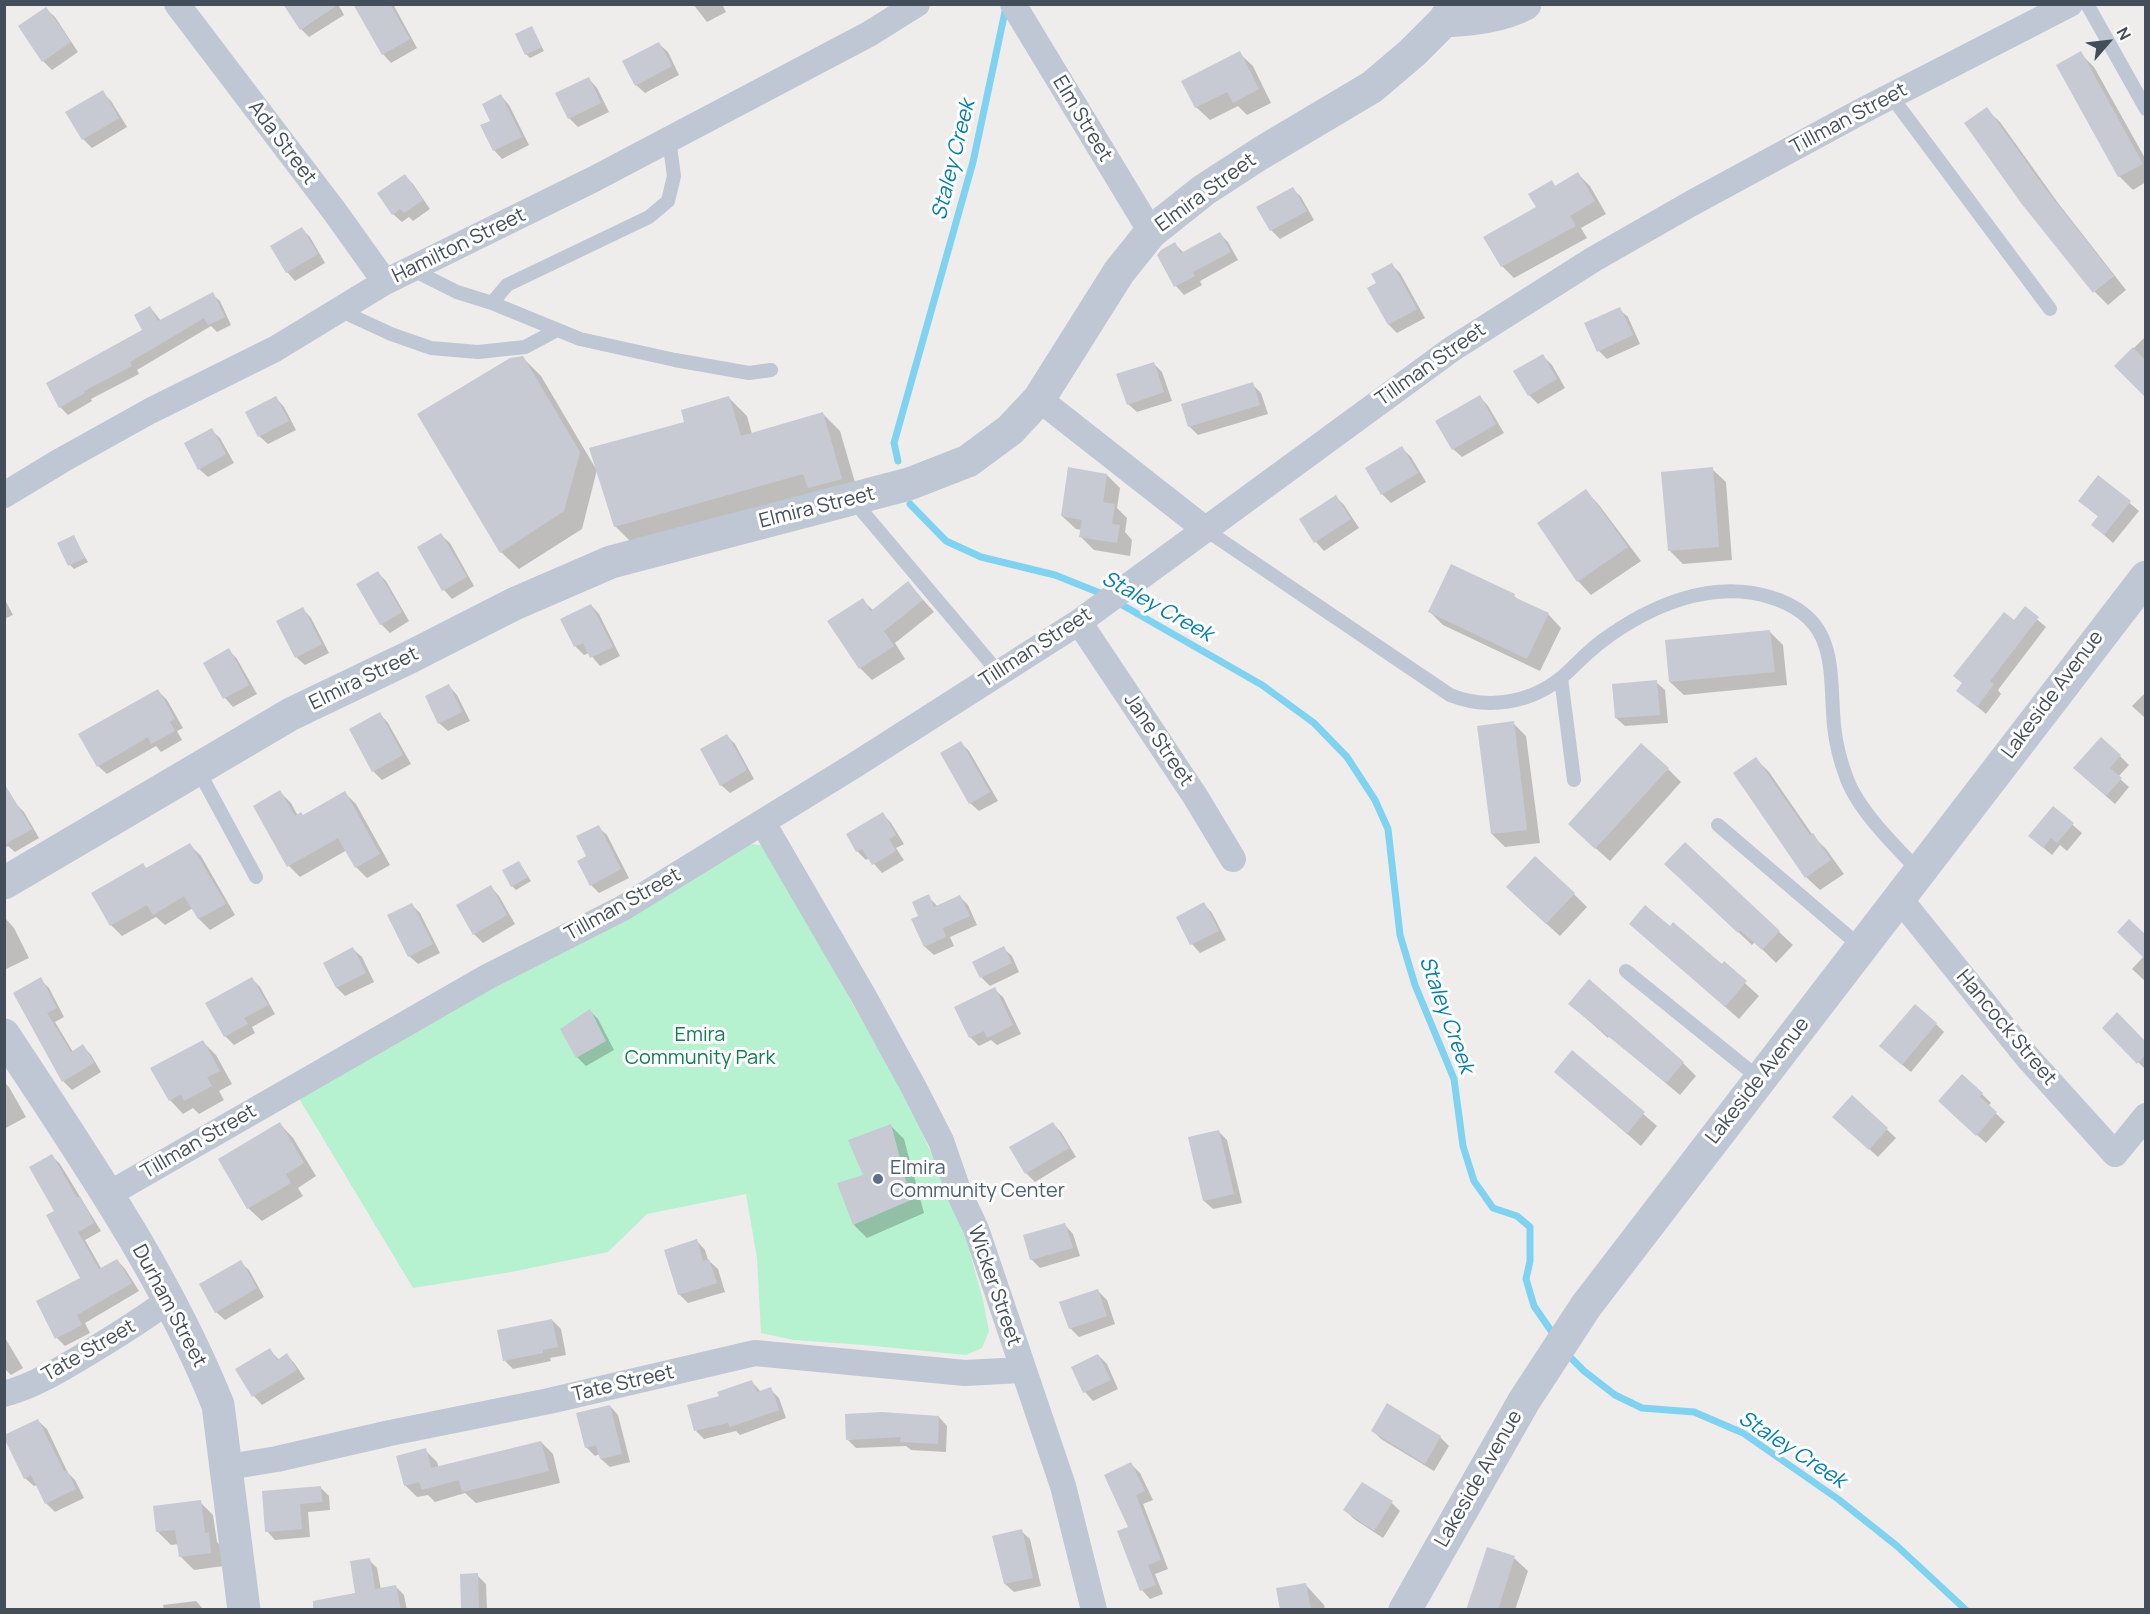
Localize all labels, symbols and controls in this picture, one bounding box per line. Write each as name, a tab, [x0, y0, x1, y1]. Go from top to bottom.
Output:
north arrow	[2078, 12, 2138, 72]
text: N	[2111, 23, 2136, 44]
street label: Elm Street	[1047, 72, 1117, 166]
street label: Tillman Street	[1787, 78, 1911, 160]
street label: Ada Street	[243, 96, 321, 190]
water label: Staley Creek	[927, 97, 981, 223]
street label: Elmira Street	[1151, 149, 1261, 237]
street label: Hamilton Street	[389, 203, 529, 289]
street label: Tillman Street	[1371, 318, 1491, 412]
street label: Elmira Street	[757, 482, 877, 534]
water label: Staley Creek	[1097, 566, 1217, 648]
street label: Tillman Street	[976, 603, 1096, 693]
street label: Lakeside Avenue	[1997, 626, 2109, 764]
street label: Elmira Street	[306, 642, 422, 716]
street label: Jane Street	[1118, 689, 1198, 791]
street label: Tillman Street	[561, 863, 685, 947]
water label: Staley Creek	[1413, 953, 1479, 1077]
street label: Hancock Street	[1951, 966, 2061, 1090]
street label: Lakeside Avenue	[1701, 1013, 1815, 1149]
park label: Emira Community Park	[625, 1023, 775, 1070]
street label: Tillman Street	[137, 1099, 261, 1185]
place label: Elmira Community Center	[890, 1156, 1065, 1203]
marker: Elmira Community Center	[871, 1172, 885, 1186]
street label: Wicker Street	[962, 1223, 1026, 1349]
street label: Durham Street	[127, 1241, 211, 1371]
street label: Tate Street	[38, 1315, 140, 1387]
street label: Tate Street	[570, 1361, 676, 1407]
street label: Lakeside Avenue	[1430, 1406, 1528, 1552]
water label: Staley Creek	[1734, 1406, 1850, 1494]

